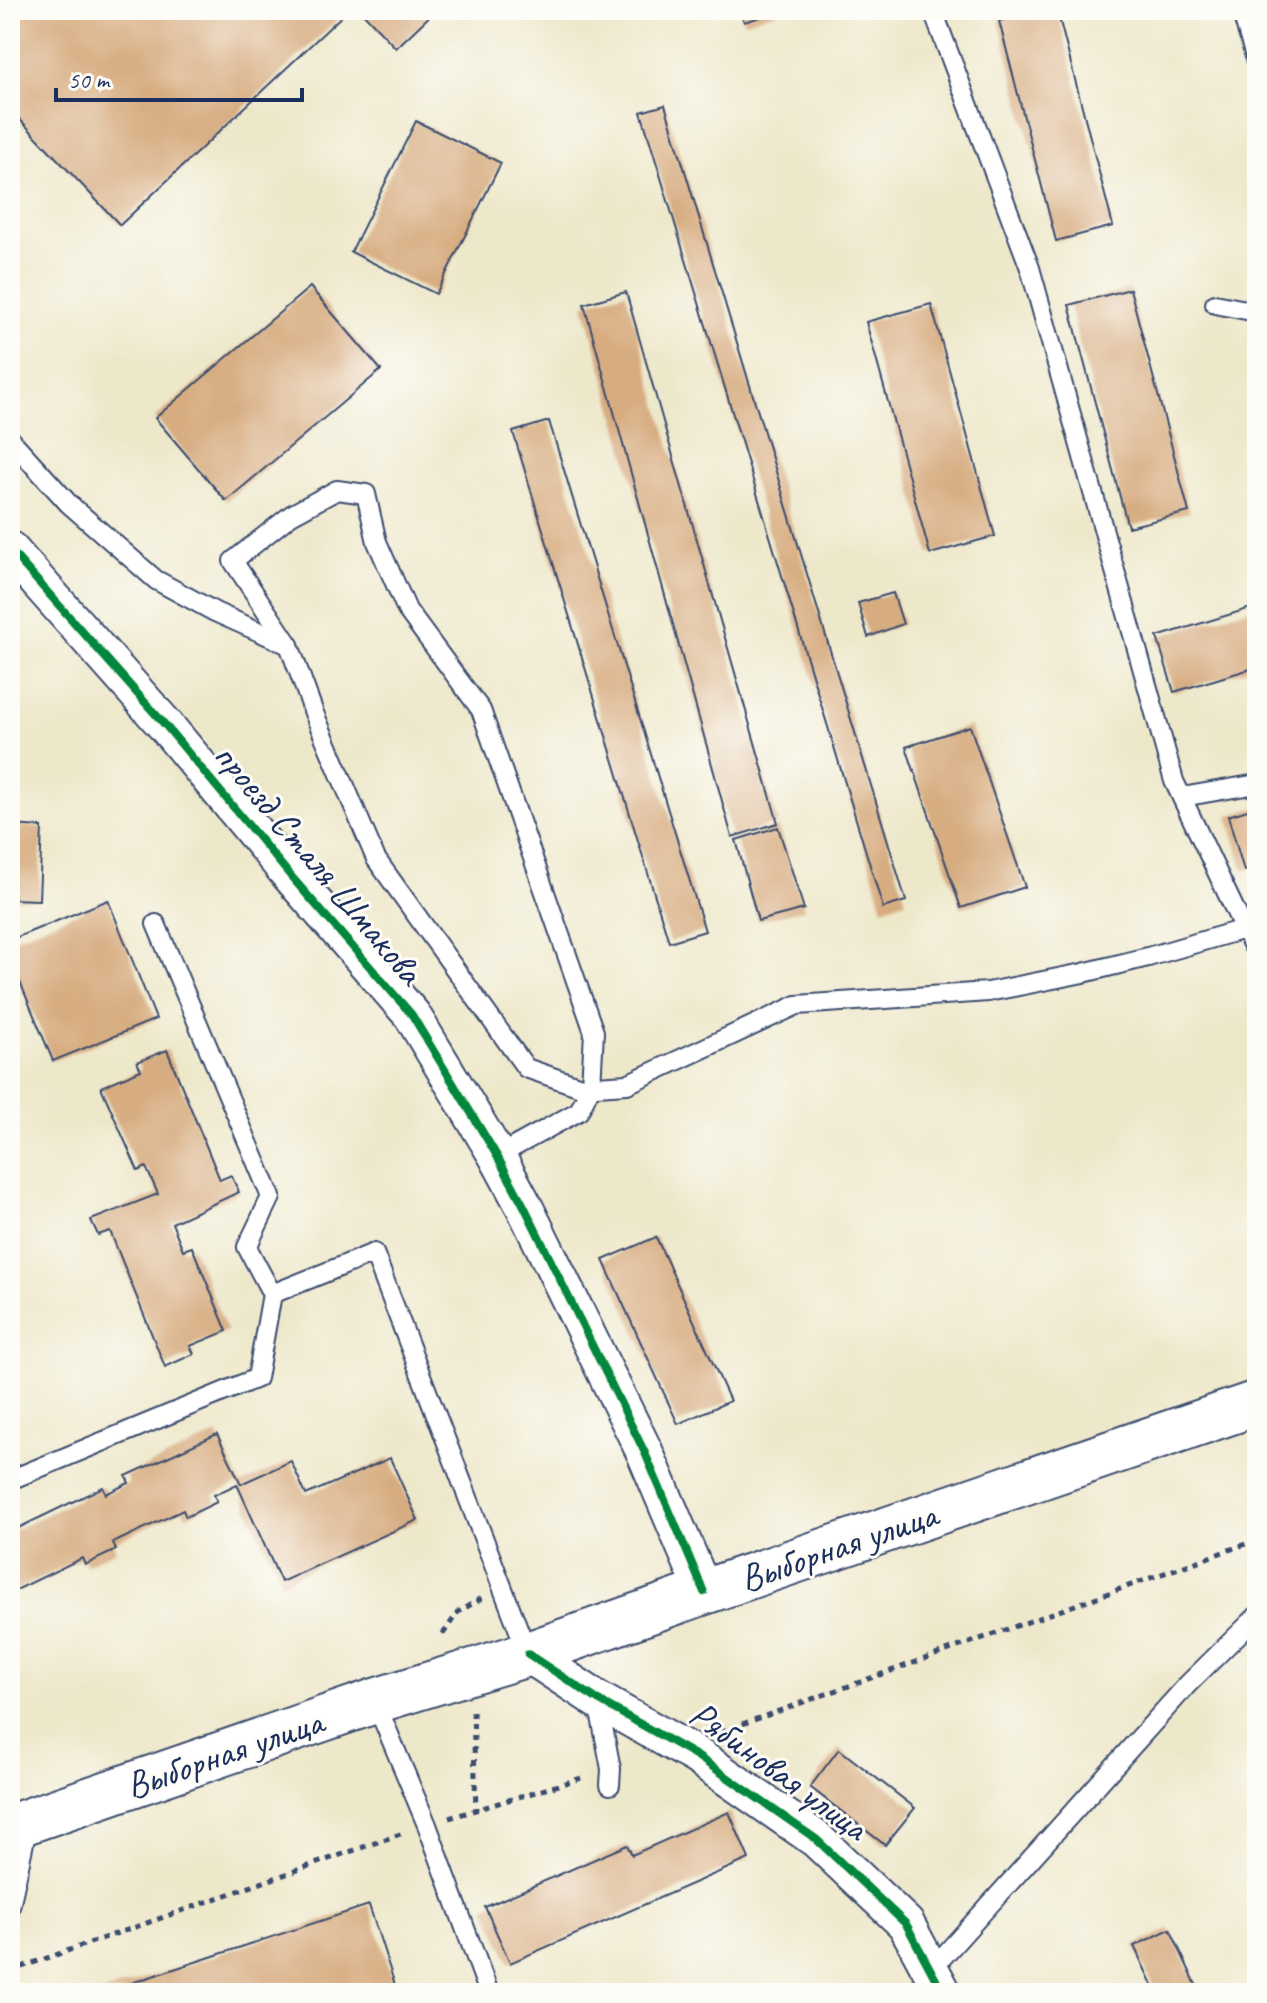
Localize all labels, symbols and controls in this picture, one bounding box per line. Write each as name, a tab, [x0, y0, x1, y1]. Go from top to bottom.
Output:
scale bar	[56, 52, 302, 102]
text: 50 m	[68, 65, 111, 95]
street label: проезд Сталя Шмакова	[204, 733, 435, 996]
street label: Выборная улица	[734, 1490, 946, 1602]
street label: Рябиновая улица	[681, 1690, 879, 1852]
street label: Выборная улица	[120, 1697, 332, 1809]

